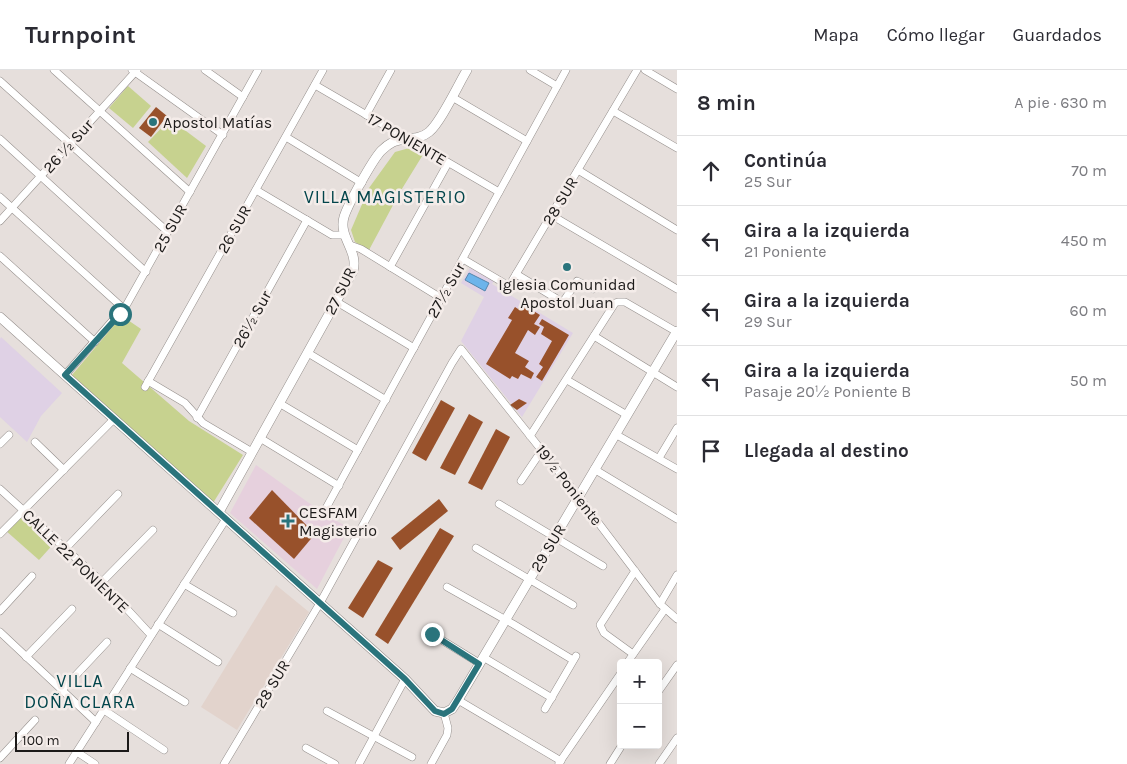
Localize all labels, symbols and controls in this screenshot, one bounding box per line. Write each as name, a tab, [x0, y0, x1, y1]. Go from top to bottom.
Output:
text: Turnpoint	[25, 21, 136, 49]
text: Mapa	[813, 24, 859, 46]
text: Cómo llegar	[887, 24, 985, 46]
text: Guardados	[1013, 24, 1102, 46]
text: 8 min	[697, 91, 756, 115]
text: A pie · 630 m	[1014, 93, 1107, 112]
street label: 17 PONIENTE	[364, 109, 450, 169]
place label: Apostol Matías	[163, 113, 272, 132]
street label: 26 ½ Sur	[39, 115, 97, 177]
marker: Apostol Matías	[147, 116, 159, 128]
text: Continúa	[744, 150, 827, 172]
icon: ahead	[697, 157, 725, 185]
text: 70 m	[1071, 161, 1107, 180]
text: 25 Sur	[744, 172, 791, 191]
street label: 28 SUR	[538, 173, 582, 229]
district label: VILLA MAGISTERIO	[304, 186, 466, 208]
street label: 25 SUR	[149, 201, 191, 255]
street label: 26 SUR	[213, 202, 255, 256]
text: Gira a la izquierda	[744, 220, 910, 242]
icon: left	[697, 227, 725, 255]
text: 450 m	[1061, 231, 1107, 250]
text: 21 Poniente	[744, 242, 827, 261]
street label: 27½ Sur	[423, 259, 469, 321]
marker: Iglesia Comunidad Apostol Juan	[561, 261, 573, 273]
street label: 27 SUR	[320, 264, 360, 318]
place label: Iglesia Comunidad Apostol Juan	[498, 275, 636, 312]
street label: 26½ Sur	[229, 287, 276, 351]
text: Gira a la izquierda	[744, 290, 910, 312]
icon: left	[697, 297, 725, 325]
text: 60 m	[1070, 301, 1107, 320]
route start	[109, 303, 132, 326]
text: 29 Sur	[744, 312, 792, 331]
text: Gira a la izquierda	[744, 360, 910, 382]
icon: left	[697, 367, 725, 395]
text: 50 m	[1070, 371, 1107, 390]
text: Pasaje 20½ Poniente B	[744, 382, 911, 401]
icon: arrive	[697, 437, 725, 465]
text: Llegada al destino	[744, 440, 909, 462]
street label: 19½ Poniente	[532, 441, 606, 529]
place label: CESFAM Magisterio	[299, 503, 377, 540]
street label: CALLE 22 PONIENTE	[19, 505, 133, 617]
marker: CESFAM Magisterio	[281, 514, 295, 528]
street label: 29 SUR	[526, 521, 570, 575]
route end	[421, 623, 444, 646]
street label: 28 SUR	[250, 656, 294, 712]
map controls	[617, 659, 662, 749]
button: +	[617, 659, 662, 704]
district label: VILLA DOÑA CLARA	[24, 670, 136, 713]
button: −	[617, 704, 662, 749]
scale bar	[15, 729, 129, 752]
text: 100 m	[22, 732, 60, 749]

